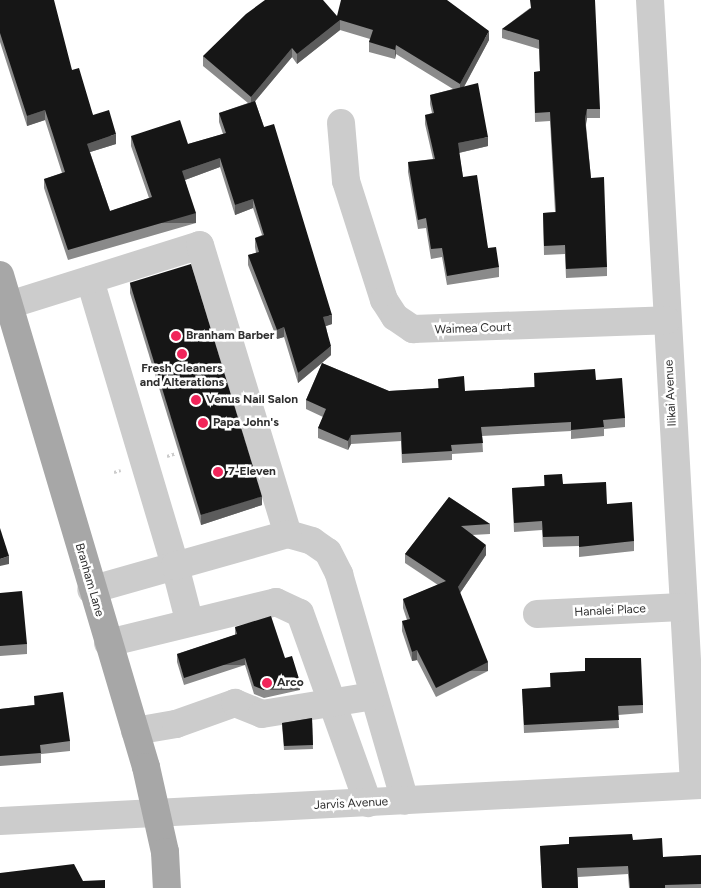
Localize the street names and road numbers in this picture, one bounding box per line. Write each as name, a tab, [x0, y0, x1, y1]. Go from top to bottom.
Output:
street label: Waimea Court	[434, 320, 512, 338]
street label: Ilikai Avenue	[662, 359, 680, 427]
street label: Branham Lane	[72, 542, 106, 618]
street label: Hanalei Place	[574, 602, 646, 620]
street label: Jarvis Avenue	[313, 795, 389, 813]

